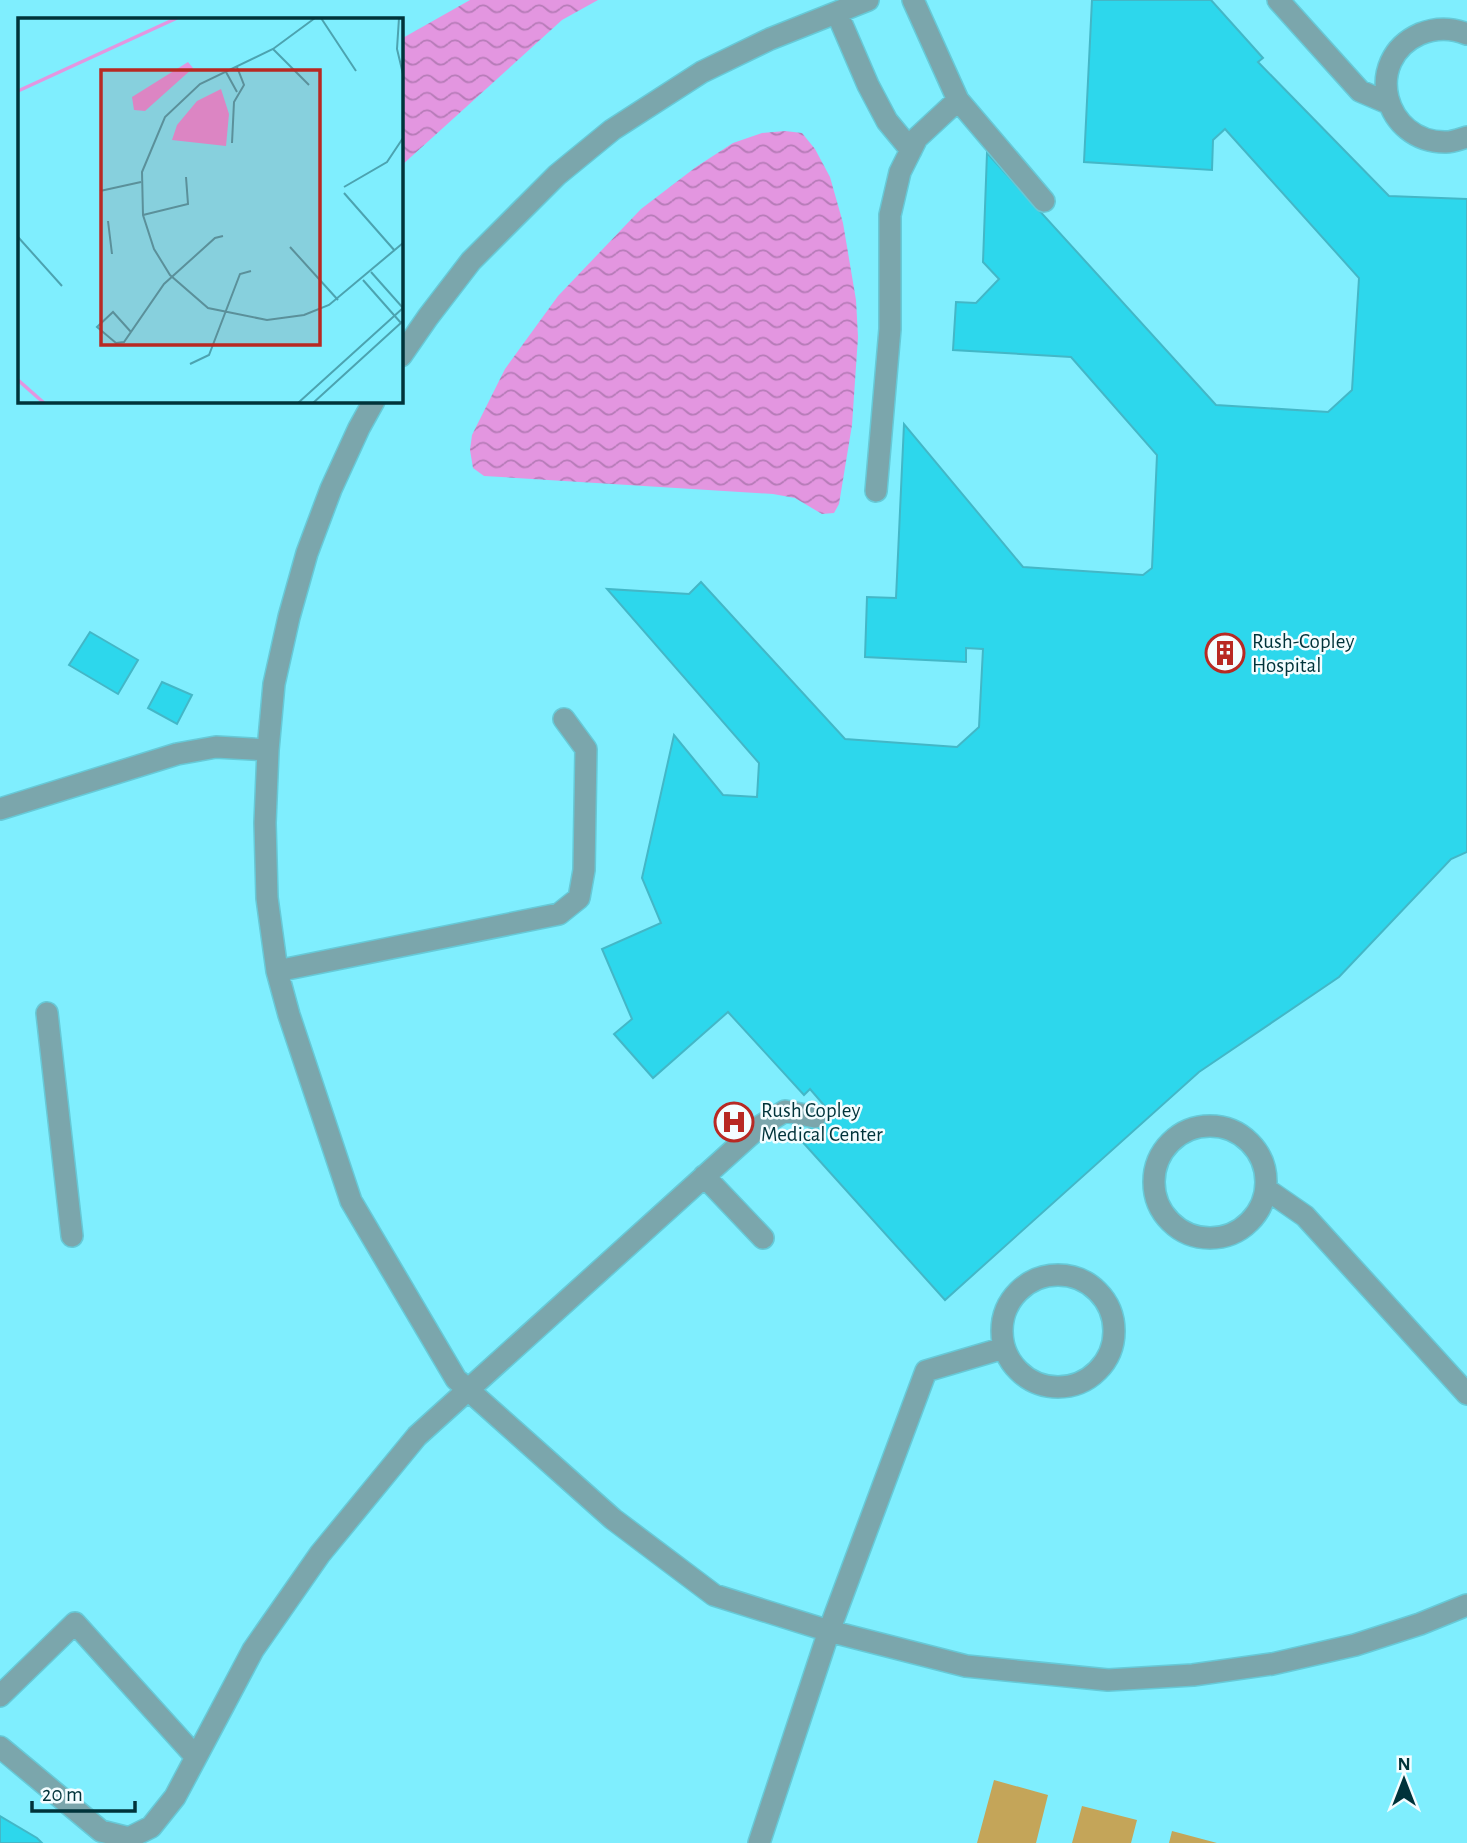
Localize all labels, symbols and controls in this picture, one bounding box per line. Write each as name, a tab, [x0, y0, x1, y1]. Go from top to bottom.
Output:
inset map	[18, 18, 402, 402]
place label: Rush-Copley Hospital	[1252, 631, 1354, 676]
building icon: Rush-Copley Hospital	[1204, 632, 1246, 674]
place label: Rush Copley Medical Center	[761, 1100, 883, 1145]
hospital icon: Rush Copley Medical Center	[713, 1101, 755, 1143]
north arrow	[1369, 1745, 1439, 1815]
text: N	[1397, 1755, 1411, 1774]
scale bar	[32, 1770, 135, 1814]
text: 20 m	[42, 1784, 83, 1805]

